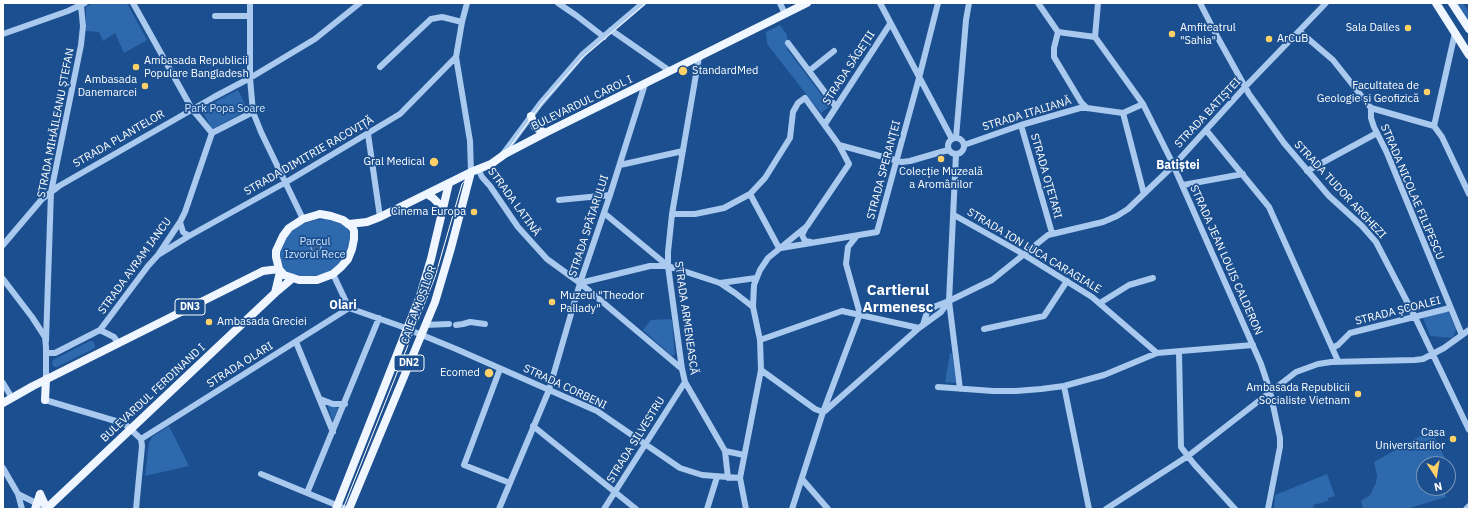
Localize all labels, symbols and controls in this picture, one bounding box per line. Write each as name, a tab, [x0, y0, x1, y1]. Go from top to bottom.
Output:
place label: Amfiteatrul "Sahia"	[1180, 21, 1236, 47]
place label: Sala Dalles	[1346, 21, 1400, 35]
marker: Sala Dalles	[1403, 23, 1413, 33]
street label: STRADA SĂGEȚII	[820, 28, 878, 108]
marker: Amfiteatrul "Sahia"	[1167, 29, 1177, 39]
place label: ArCuB	[1277, 32, 1308, 46]
marker: ArCuB	[1264, 34, 1274, 44]
street label: STRADA MIHĂILEANU ȘTEFAN	[35, 47, 77, 199]
place label: Ambasada Republicii Populare Bangladesh	[144, 54, 249, 80]
marker: Ambasada Republicii Populare Bangladesh	[131, 62, 141, 72]
place label: StandardMed	[692, 64, 758, 78]
marker: StandardMed	[677, 65, 689, 77]
place label: Ambasada Danemarcei	[78, 73, 137, 99]
street label: BULEVARDUL CAROL I	[529, 73, 635, 133]
street label: STRADA BATIȘTEI	[1172, 75, 1244, 151]
place label: Facultatea de Geologie și Geofizică	[1317, 79, 1419, 105]
marker: Ambasada Danemarcei	[140, 81, 150, 91]
marker: Facultatea de Geologie și Geofizică	[1422, 87, 1432, 97]
street label: STRADA ITALIANĂ	[981, 94, 1073, 134]
park label: Park Popa Soare	[185, 102, 265, 116]
street label: STRADA PLANTELOR	[71, 107, 167, 171]
street label: STRADA DIMITRIE RACOVIȚĂ	[242, 113, 376, 199]
street label: STRADA SPERANȚEI	[864, 119, 904, 221]
street label: STRADA NICOLAE FILIPESCU	[1377, 122, 1447, 262]
street label: STRADA OȚETARI	[1028, 132, 1064, 220]
street label: STRADA TUDOR ARGHEZI	[1291, 138, 1389, 242]
marker: Colecție Muzeală a Aromânilor	[936, 154, 946, 164]
place label: Gral Medical	[363, 155, 425, 169]
marker: Gral Medical	[428, 156, 440, 168]
district label: Batiștei	[1156, 159, 1200, 173]
street label: STRADA LATINĂ	[485, 165, 543, 239]
place label: Colecție Muzeală a Aromânilor	[899, 165, 983, 191]
street label: STRADA SPĂTARULUI	[566, 173, 612, 279]
street label: STRADA JEAN LOUIS CALDERON	[1187, 183, 1265, 337]
place label: Cinema Europa	[391, 205, 466, 219]
street label: STRADA ION LUCA CARAGIALE	[965, 206, 1103, 296]
marker: Cinema Europa	[469, 207, 479, 217]
street label: STRADA AVRAM IANCU	[96, 215, 174, 317]
park label: Parcul Izvorul Rece	[284, 235, 346, 261]
street label: STRADA ARMENEASCĂ	[671, 260, 701, 376]
street label: CALEA MOȘILOR	[399, 264, 439, 346]
district label: Cartierul Armenesc	[863, 282, 933, 317]
place label: Muzeul "Theodor Pallady"	[560, 289, 644, 315]
street label: STRADA ȘCOALEI	[1354, 294, 1442, 328]
marker: Muzeul "Theodor Pallady"	[547, 297, 557, 307]
road number: DN3	[175, 299, 205, 315]
district label: Olari	[329, 299, 357, 313]
place label: Ambasada Greciei	[217, 315, 307, 329]
marker: Ambasada Greciei	[204, 317, 214, 327]
street label: STRADA OLARI	[204, 339, 276, 391]
street label: BULEVARDUL FERDINAND I	[98, 341, 208, 445]
road number: DN2	[394, 355, 424, 371]
street label: STRADA CORBENI	[521, 362, 609, 412]
place label: Ecomed	[440, 366, 480, 380]
marker: Ecomed	[483, 367, 495, 379]
place label: Ambasada Republicii Socialiste Vietnam	[1246, 381, 1350, 407]
marker: Ambasada Republicii Socialiste Vietnam	[1353, 389, 1363, 399]
street label: STRADA SILVESTRU	[604, 394, 668, 486]
place label: Casa Universitarilor	[1375, 426, 1445, 452]
marker: Casa Universitarilor	[1448, 434, 1458, 444]
north arrow	[1416, 456, 1456, 496]
text: N	[1433, 479, 1444, 494]

